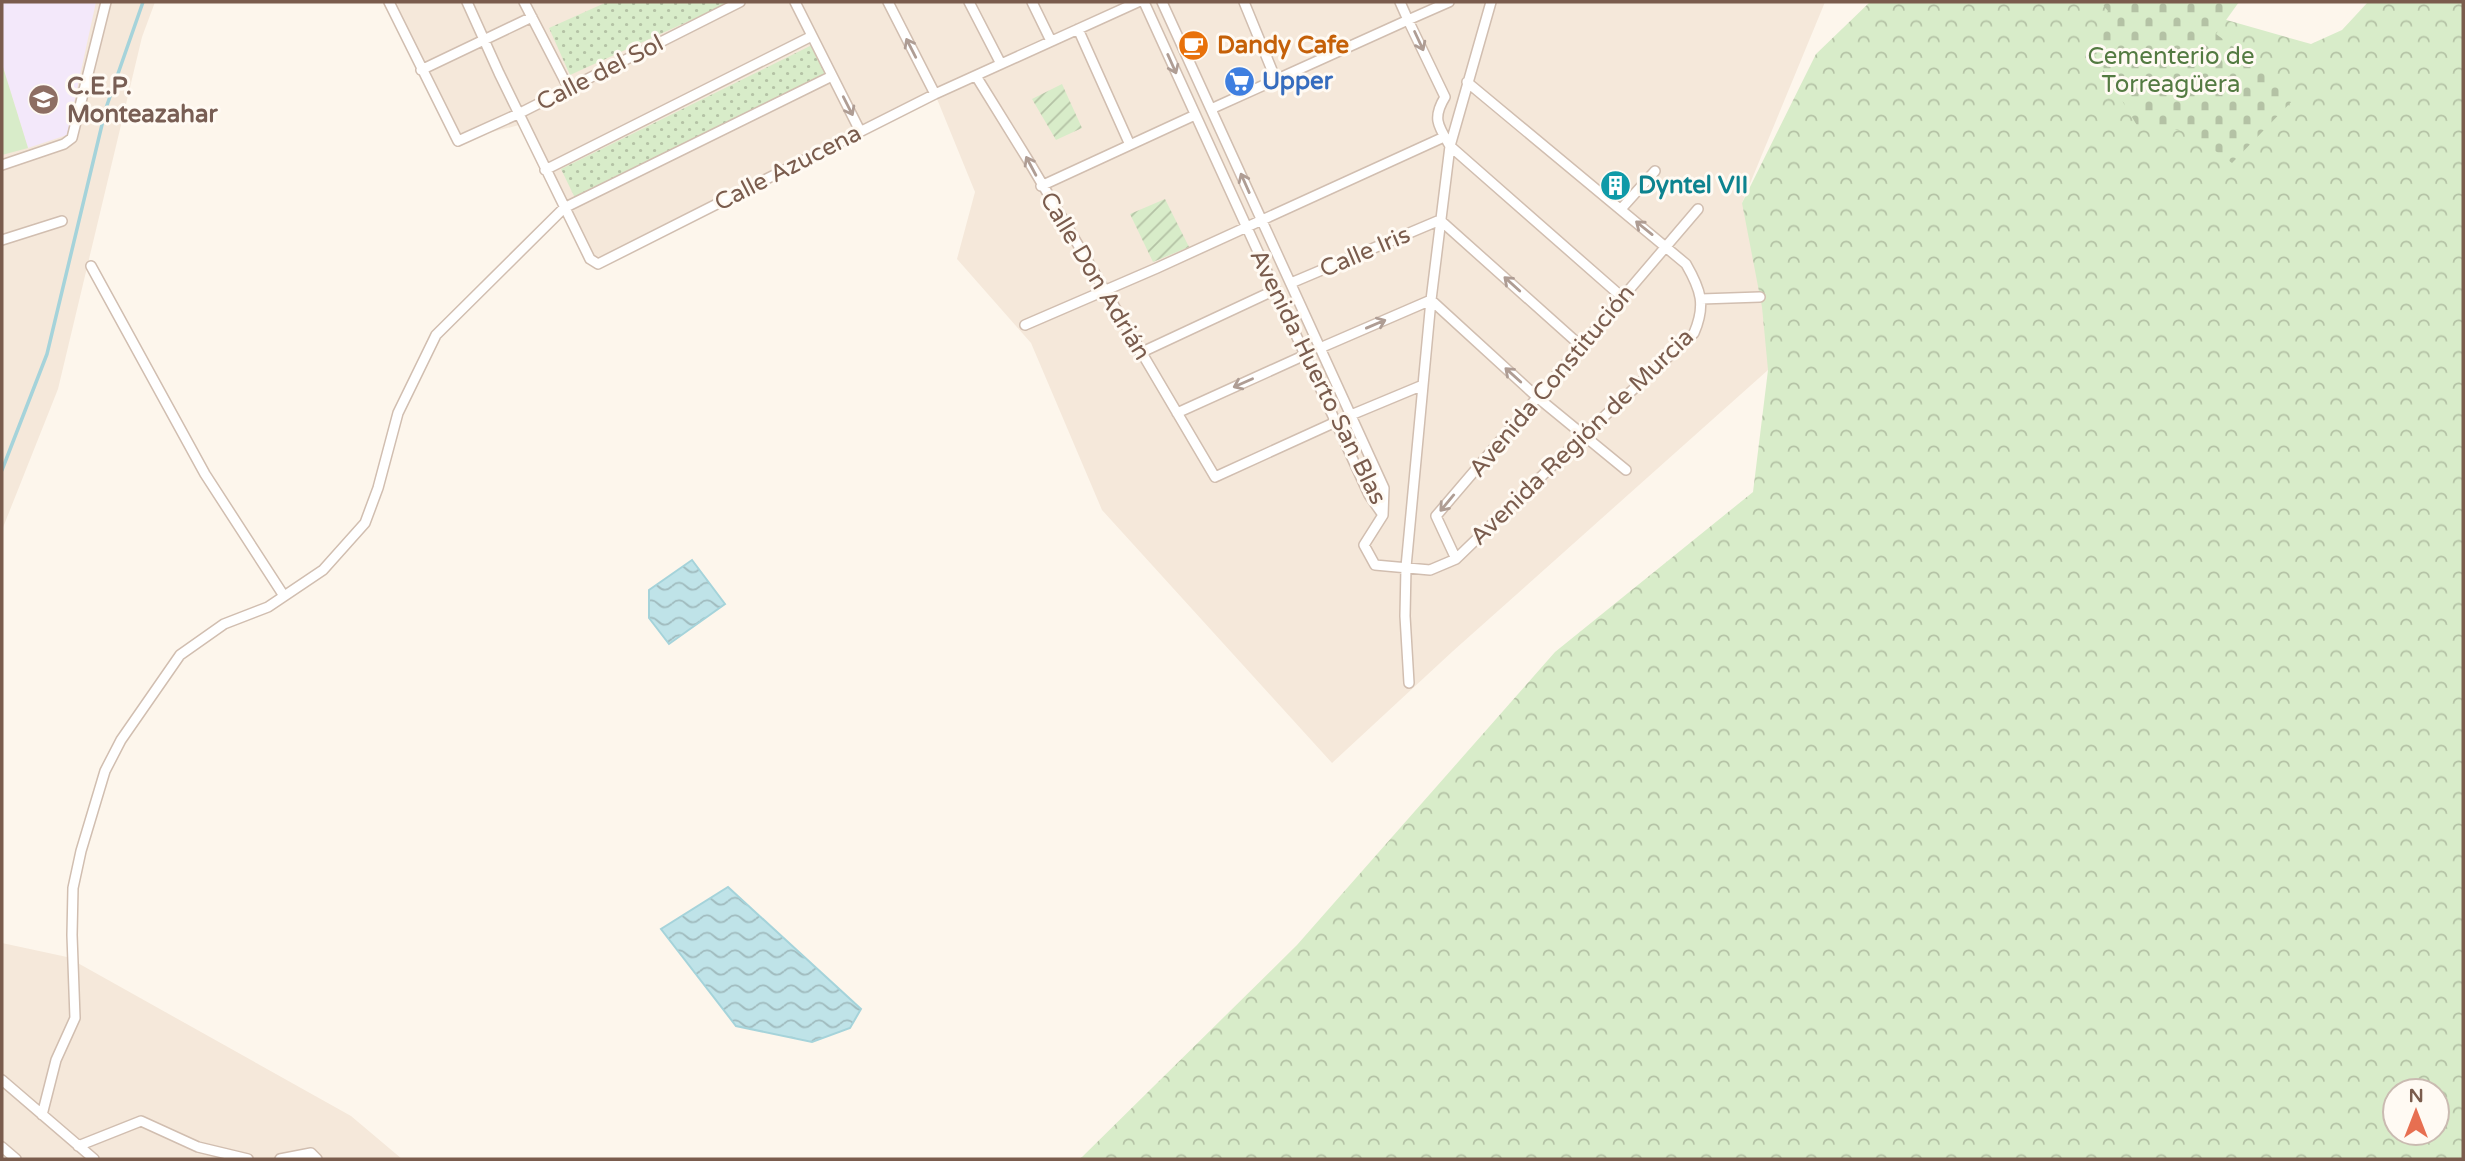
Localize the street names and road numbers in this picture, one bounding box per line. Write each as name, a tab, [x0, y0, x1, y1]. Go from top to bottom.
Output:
street label: Calle del Sol	[532, 29, 668, 117]
street label: Calle Azucena	[710, 119, 866, 217]
street label: Calle Don Adrián	[1033, 187, 1157, 365]
street label: Calle Iris	[1316, 220, 1414, 284]
street label: Avenida Huerto San Blas	[1244, 245, 1392, 509]
street label: Avenida Constitución	[1463, 279, 1641, 483]
street label: Avenida Región de Murcia	[1464, 323, 1700, 551]

